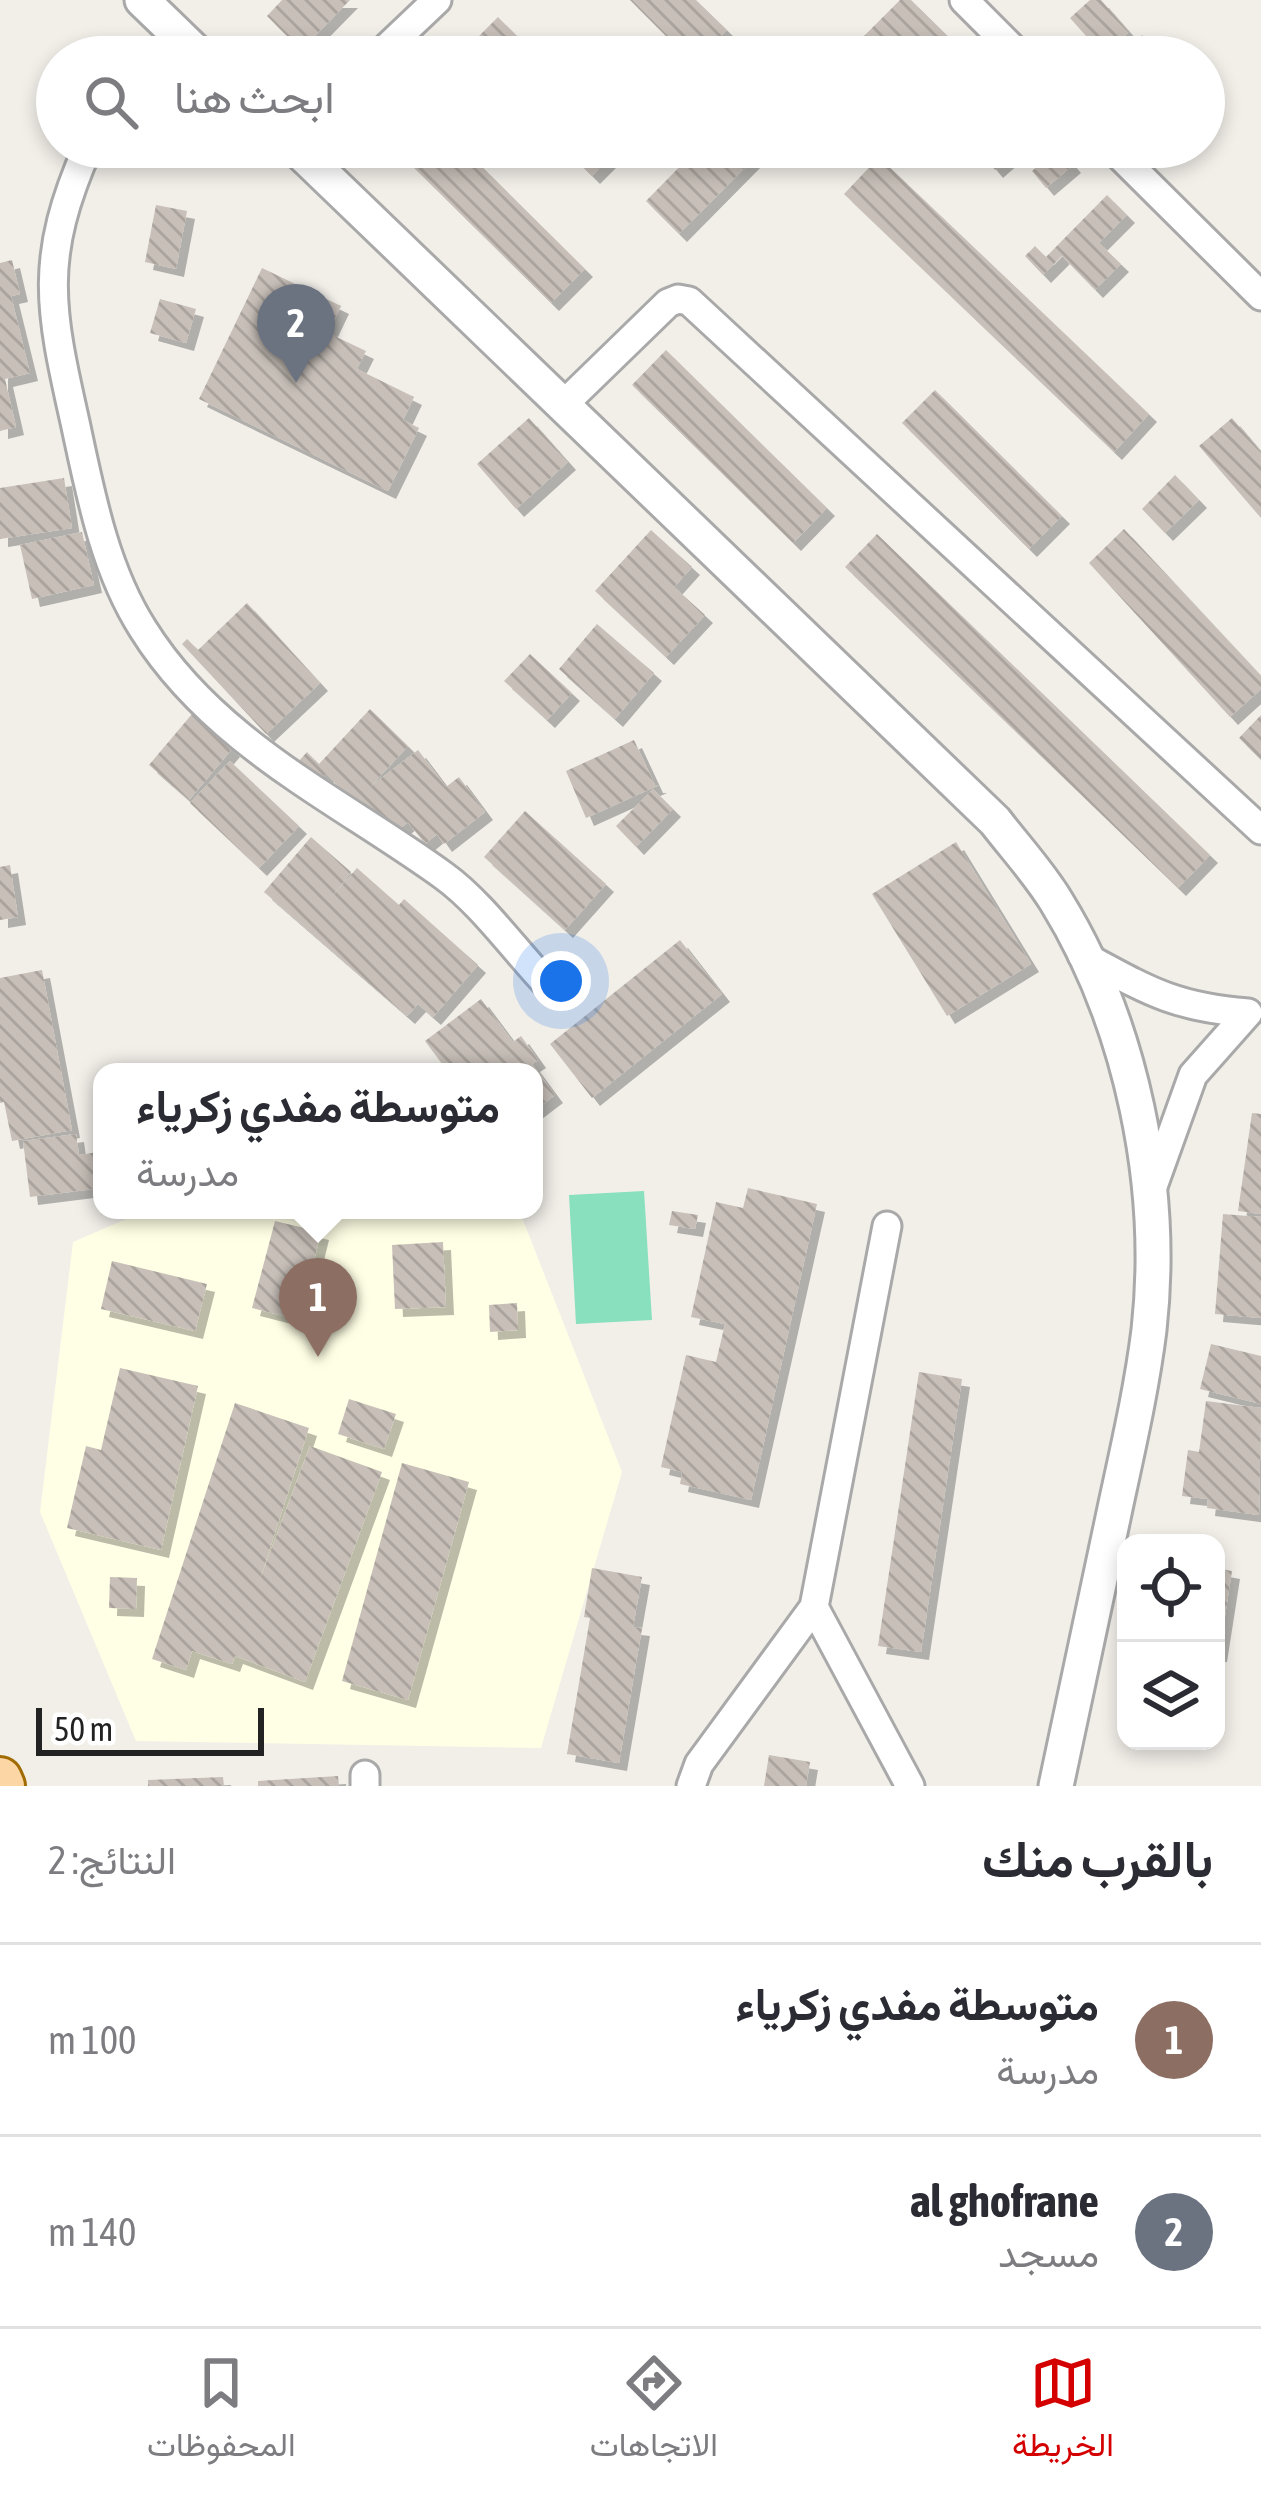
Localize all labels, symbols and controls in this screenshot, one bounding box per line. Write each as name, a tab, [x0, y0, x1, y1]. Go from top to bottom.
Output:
search box	[36, 36, 1225, 168]
icon: search	[78, 69, 144, 135]
text: ابحث هنا	[174, 71, 335, 123]
pin: 2	[257, 284, 335, 383]
your location	[531, 951, 591, 1011]
popup	[93, 1063, 543, 1219]
text: متوسطة مفدي زكرياء	[136, 1080, 500, 1132]
text: مدرسة	[136, 1150, 239, 1194]
pin: 1	[279, 1258, 357, 1357]
map controls	[1117, 1534, 1225, 1750]
button: locate	[1117, 1534, 1225, 1642]
button: layers	[1117, 1642, 1225, 1750]
scale bar	[36, 1702, 264, 1755]
text: 50 m	[54, 1710, 113, 1748]
text: بالقرب منك	[982, 1829, 1213, 1888]
text: النتائج: 2	[48, 1838, 176, 1882]
text: متوسطة مفدي زكرياء	[735, 1978, 1099, 2030]
text: 100 m	[48, 2018, 136, 2062]
text: 1	[1165, 2018, 1183, 2062]
text: مدرسة	[996, 2048, 1099, 2092]
text: al ghofrane	[910, 2175, 1099, 2227]
text: 140 m	[48, 2210, 136, 2254]
text: 2	[1165, 2210, 1183, 2254]
text: مسجد	[998, 2231, 1099, 2275]
tab: المحفوظات	[147, 2350, 296, 2474]
tab: الاتجاهات	[590, 2350, 718, 2474]
tab: الخريطة	[1012, 2350, 1114, 2474]

